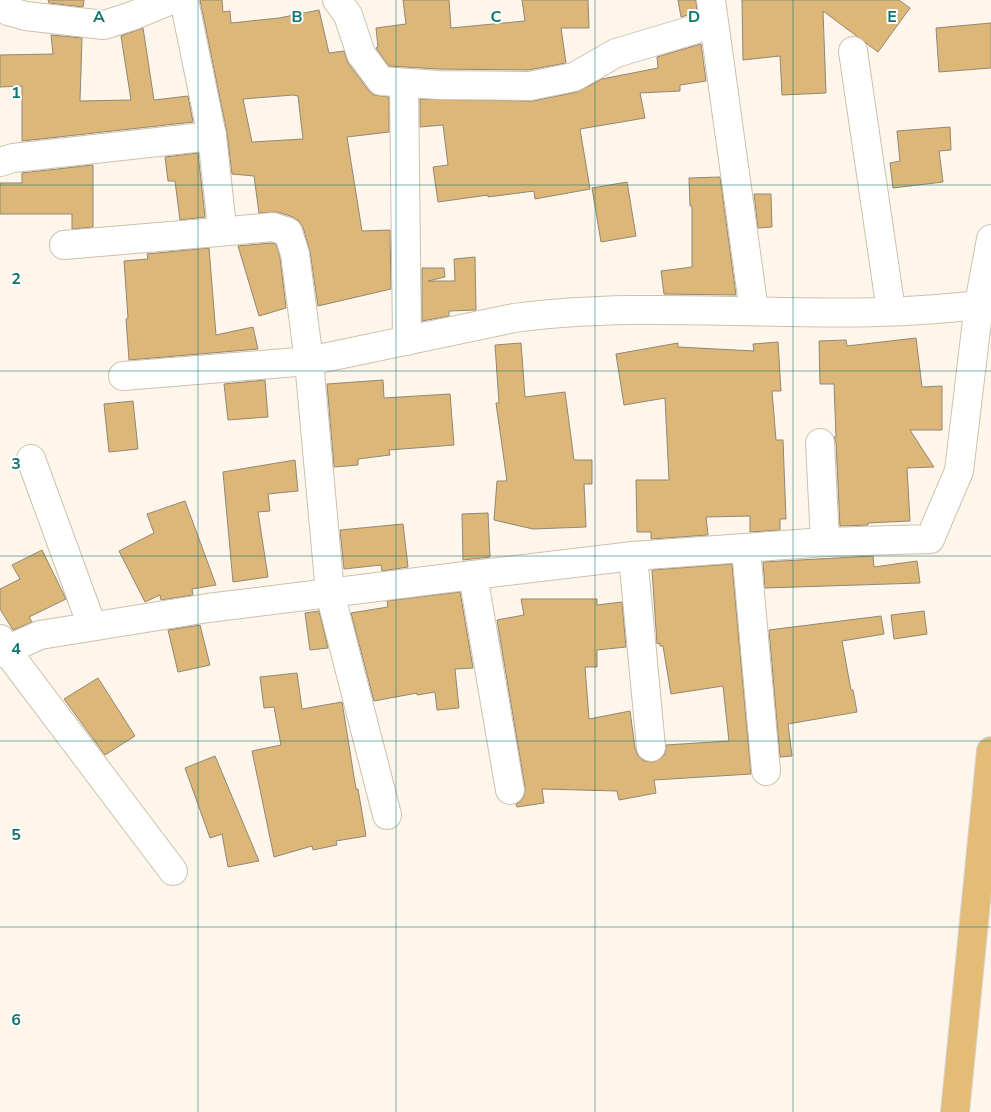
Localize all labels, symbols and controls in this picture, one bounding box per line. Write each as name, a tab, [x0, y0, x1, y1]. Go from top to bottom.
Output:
text: A	[93, 6, 105, 28]
text: B	[291, 6, 303, 28]
text: C	[491, 6, 502, 28]
text: D	[688, 6, 700, 28]
text: E	[887, 6, 897, 28]
text: 1	[11, 82, 21, 104]
text: 2	[11, 268, 21, 290]
text: 3	[11, 453, 21, 475]
text: 4	[11, 638, 21, 660]
text: 5	[11, 824, 21, 846]
text: 6	[11, 1009, 21, 1031]

